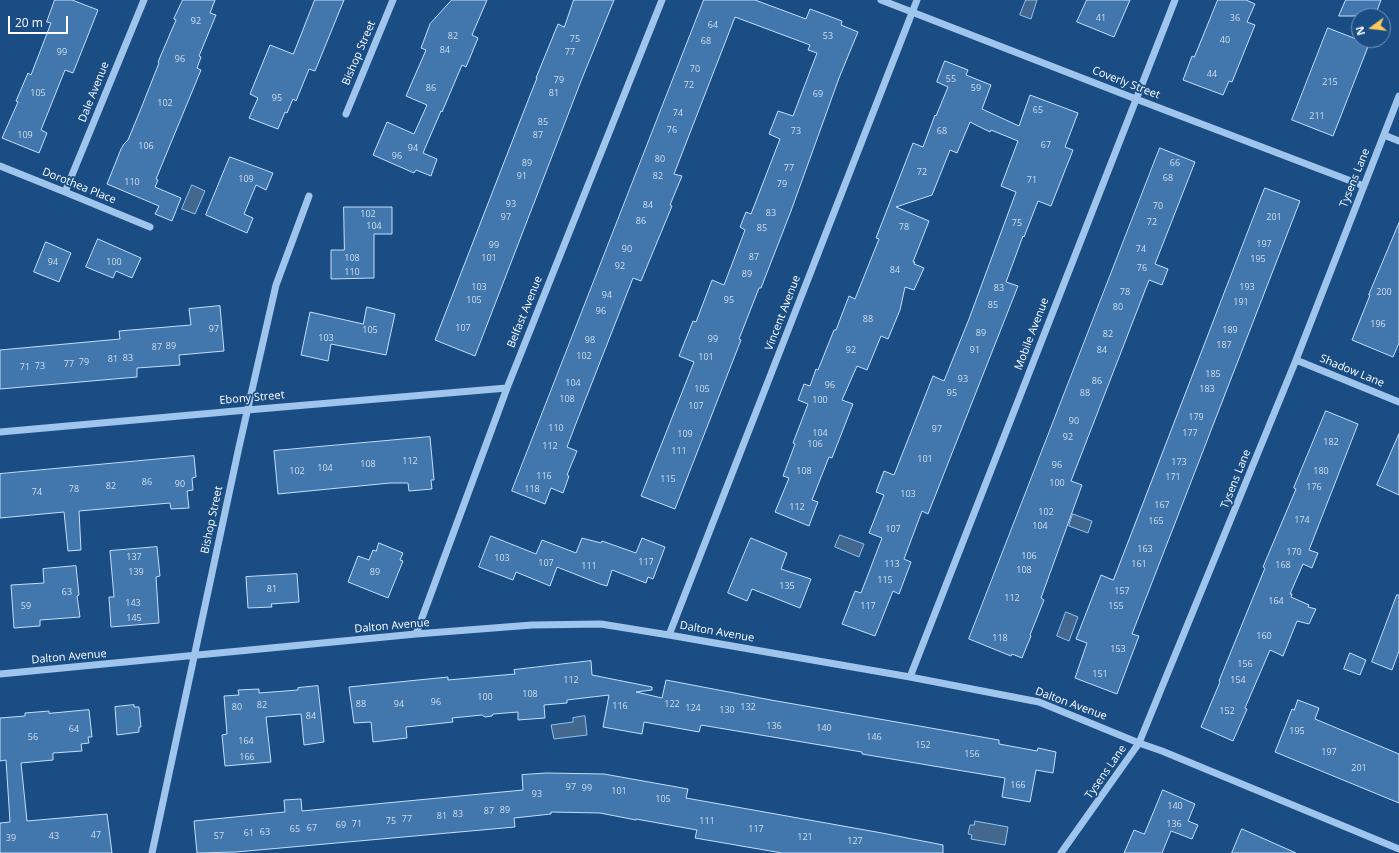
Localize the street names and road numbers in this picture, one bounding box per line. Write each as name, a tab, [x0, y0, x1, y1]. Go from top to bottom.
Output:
street label: Bishop Street	[339, 19, 379, 87]
street label: Dale Avenue	[76, 60, 112, 124]
street label: Coverly Street	[1090, 64, 1162, 102]
street label: Tysens Lane	[1337, 147, 1373, 209]
street label: Dorothea Place	[40, 165, 118, 207]
street label: Belfast Avenue	[505, 274, 545, 350]
street label: Vincent Avenue	[763, 274, 803, 352]
street label: Mobile Avenue	[1012, 296, 1052, 372]
street label: Shadow Lane	[1318, 352, 1386, 390]
street label: Ebony Street	[219, 389, 285, 407]
street label: Tysens Lane	[1218, 448, 1254, 510]
street label: Bishop Street	[198, 485, 226, 555]
street label: Dalton Avenue	[354, 616, 430, 636]
street label: Dalton Avenue	[679, 619, 755, 645]
street label: Dalton Avenue	[31, 647, 107, 667]
street label: Dalton Avenue	[1033, 685, 1109, 723]
street label: Tysens Lane	[1083, 743, 1129, 801]

